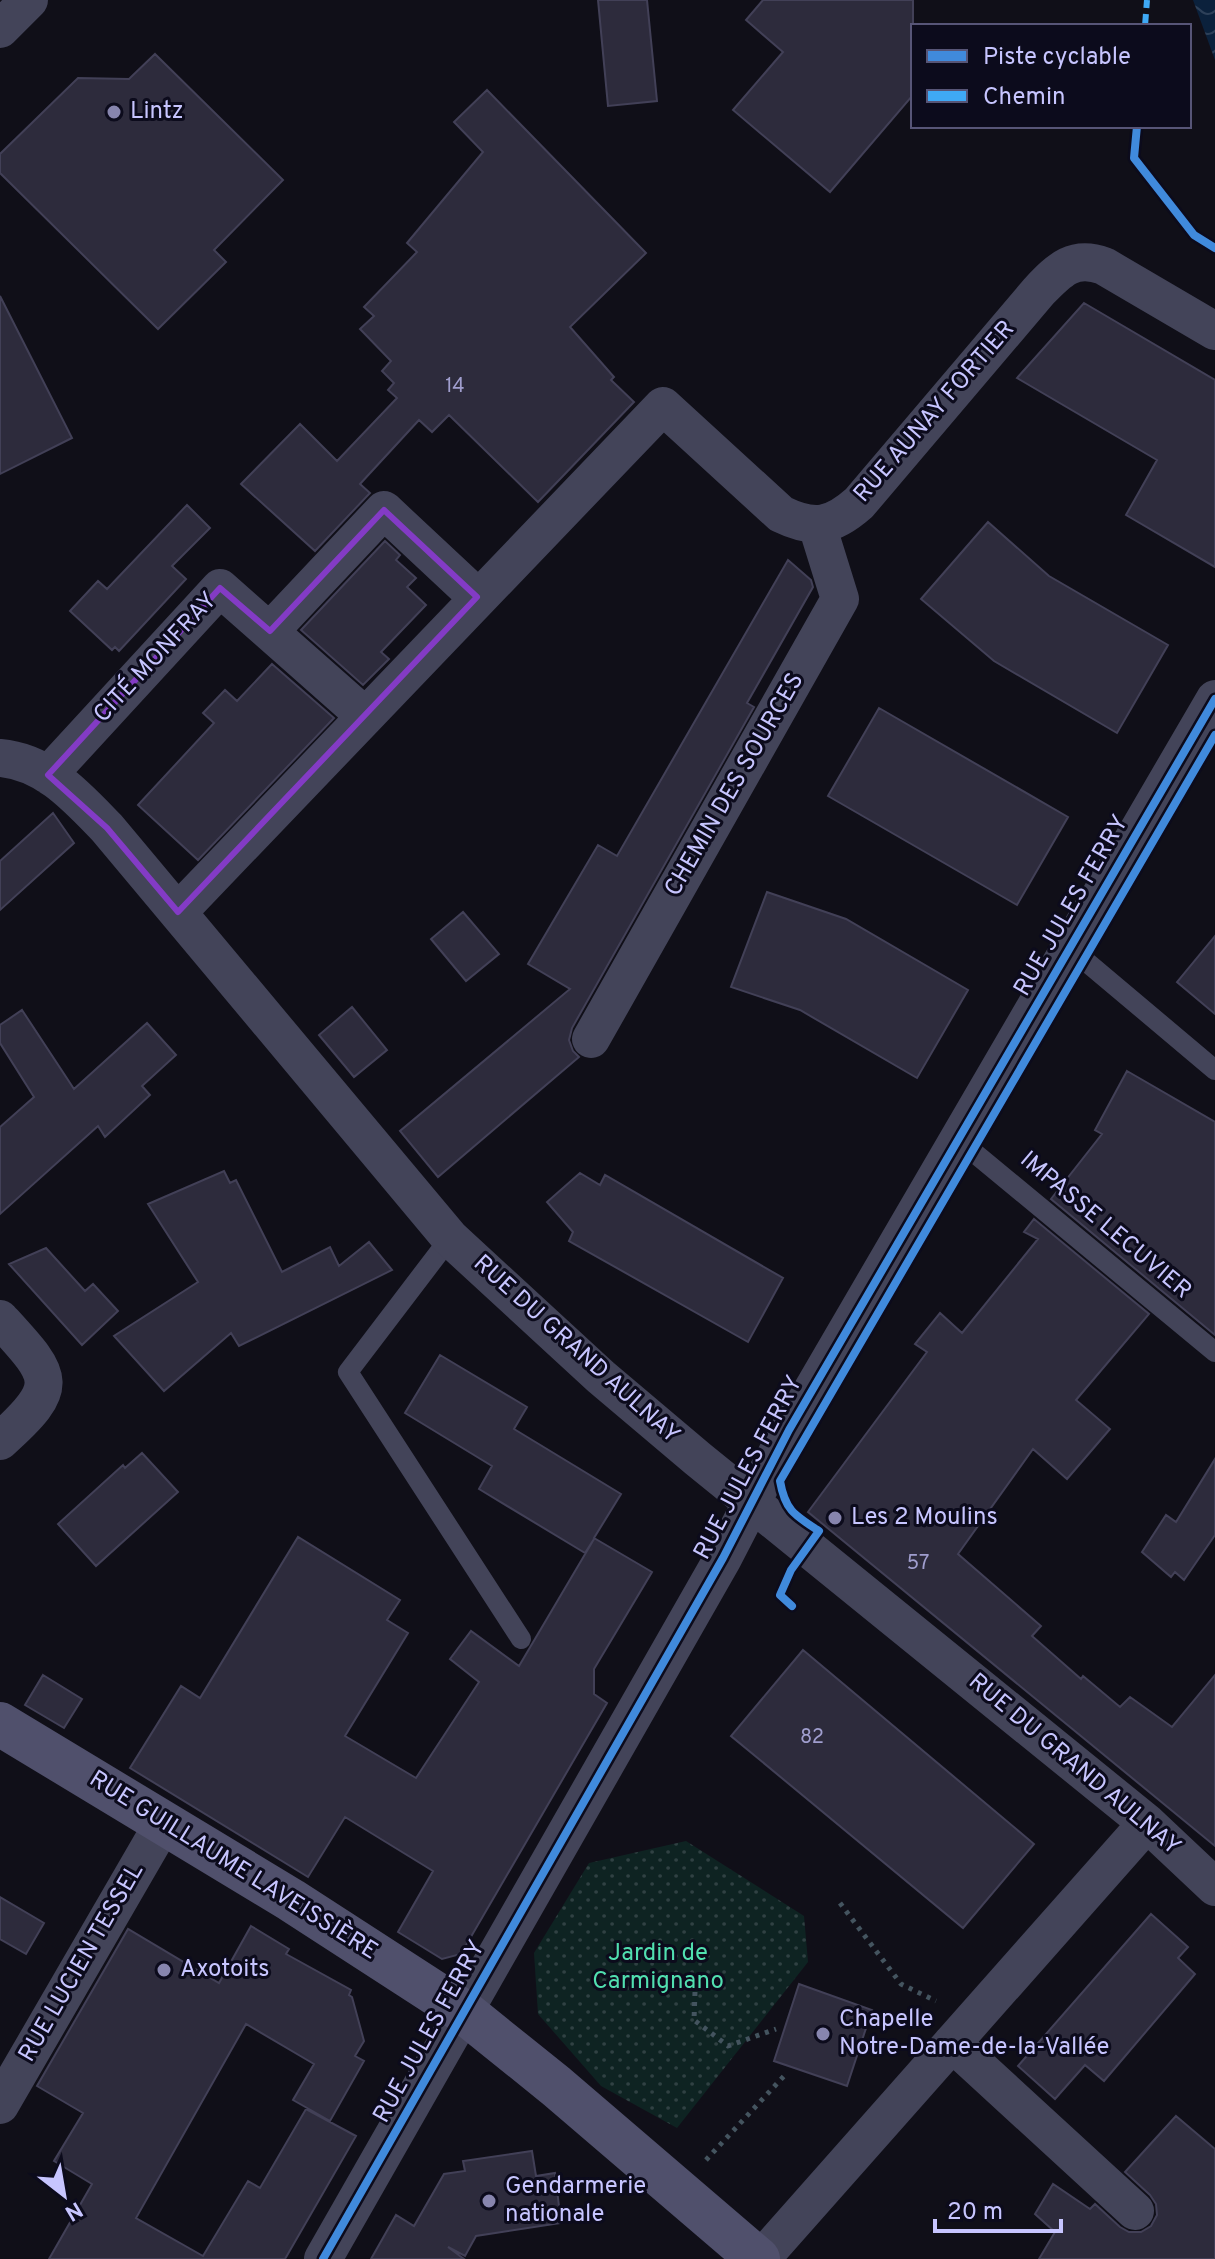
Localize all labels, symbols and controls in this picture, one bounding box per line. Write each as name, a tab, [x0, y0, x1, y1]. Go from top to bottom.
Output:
legend	[911, 24, 1191, 128]
text: Piste cyclable	[983, 43, 1131, 73]
text: Chemin	[983, 83, 1066, 113]
place label: Lintz	[130, 97, 184, 127]
marker: Lintz	[105, 103, 123, 121]
street label: RUE AUNAY FORTIER	[848, 315, 1022, 509]
house number: 14	[445, 374, 465, 400]
street label: CITÉ MONFRAY	[86, 585, 224, 730]
street label: CHEMIN DES SOURCES	[659, 668, 811, 902]
street label: RUE JULES FERRY	[1008, 810, 1136, 1002]
street label: IMPASSE LECUVIER	[1013, 1145, 1197, 1307]
street label: RUE DU GRAND AULNAY	[466, 1249, 686, 1451]
street label: RUE JULES FERRY	[688, 1371, 810, 1565]
place label: Les 2 Moulins	[851, 1503, 998, 1533]
marker: Les 2 Moulins	[826, 1509, 844, 1527]
house number: 57	[907, 1551, 929, 1577]
street label: RUE DU GRAND AULNAY	[962, 1667, 1186, 1863]
house number: 82	[800, 1725, 824, 1751]
street label: RUE GUILLAUME LAVEISSIÈRE	[83, 1763, 384, 1967]
street label: RUE LUCIEN TESSEL	[13, 1858, 151, 2068]
street label: RUE JULES FERRY	[367, 1935, 493, 2129]
park label: Jardin de Carmignano	[592, 1939, 724, 1997]
place label: Axotoits	[180, 1955, 270, 1985]
marker: Axotoits	[155, 1961, 173, 1979]
place label: Chapelle Notre-Dame-de-la-Vallée	[839, 2005, 1109, 2063]
marker: Chapelle Notre-Dame-de-la-Vallée	[814, 2025, 832, 2043]
north arrow	[24, 2155, 104, 2235]
place label: Gendarmerie nationale	[505, 2172, 646, 2230]
scale bar	[935, 2183, 1061, 2233]
marker: Gendarmerie nationale	[480, 2192, 498, 2210]
text: N	[59, 2194, 87, 2226]
text: 20 m	[947, 2198, 1003, 2228]

